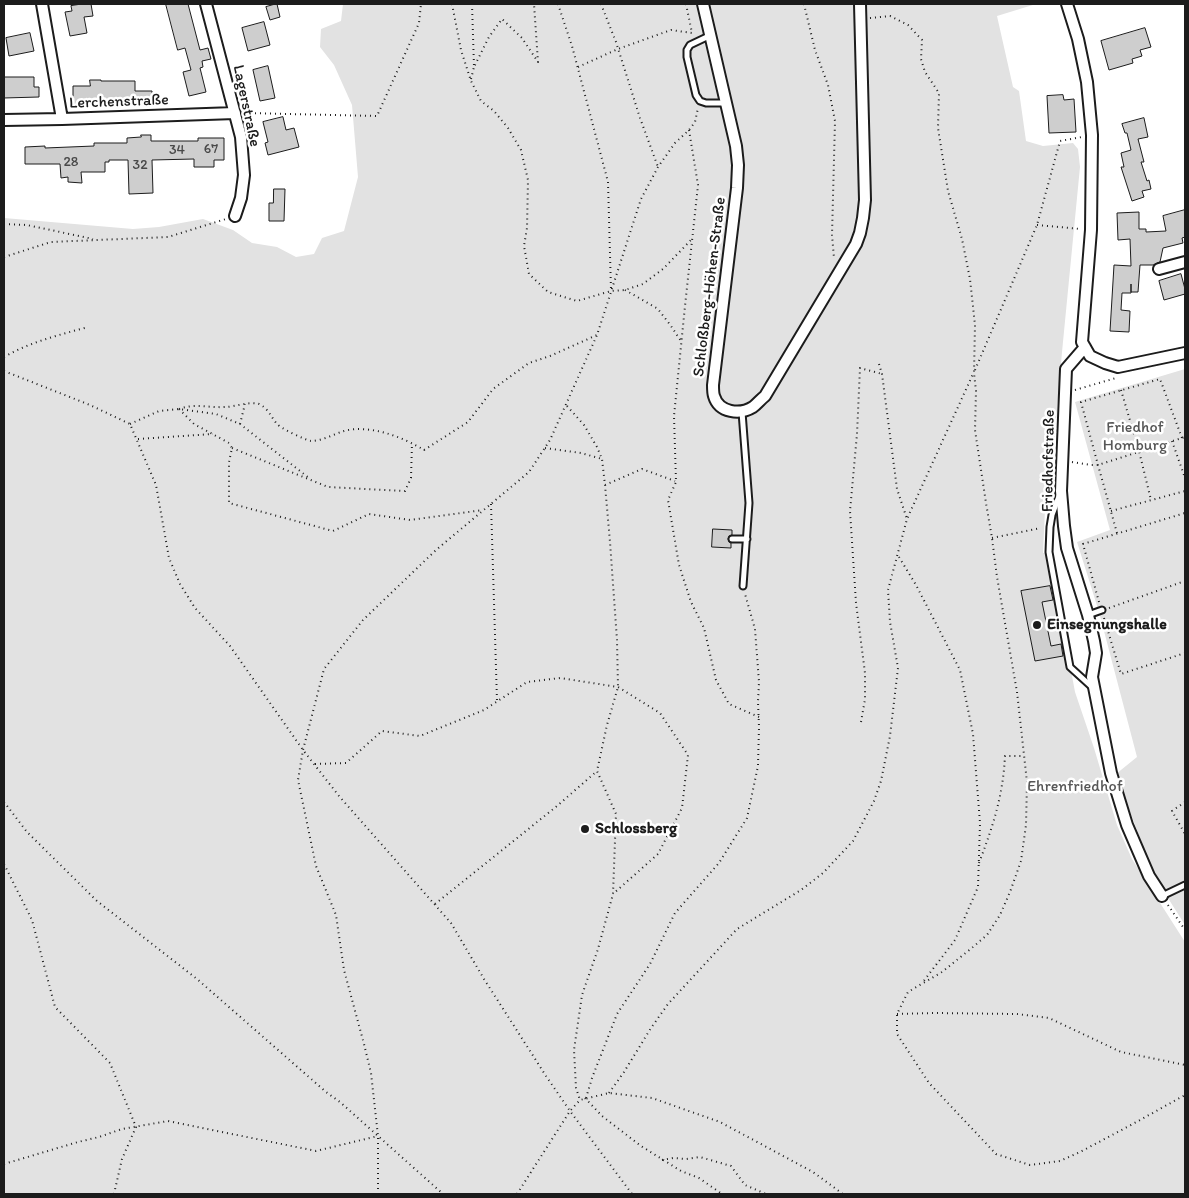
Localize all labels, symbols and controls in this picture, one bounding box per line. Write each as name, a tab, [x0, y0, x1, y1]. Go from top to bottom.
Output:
street label: Lagerstraße	[228, 63, 264, 149]
street label: Lerchenstraße	[69, 91, 169, 113]
house number: 67	[204, 141, 218, 157]
house number: 34	[169, 142, 185, 158]
house number: 28	[63, 154, 79, 170]
house number: 32	[133, 157, 147, 173]
street label: Schloßberg-Höhen-Straße	[689, 196, 731, 378]
street label: Friedhofstraße	[1039, 410, 1059, 512]
park label: Friedhof Homburg	[1103, 418, 1167, 456]
place label: Einsegnungshalle	[1047, 615, 1167, 635]
marker: Einsegnungshalle	[1031, 619, 1043, 631]
park label: Ehrenfriedhof	[1027, 777, 1123, 797]
place label: Schlossberg	[595, 819, 677, 839]
marker: Schlossberg	[579, 823, 591, 835]

